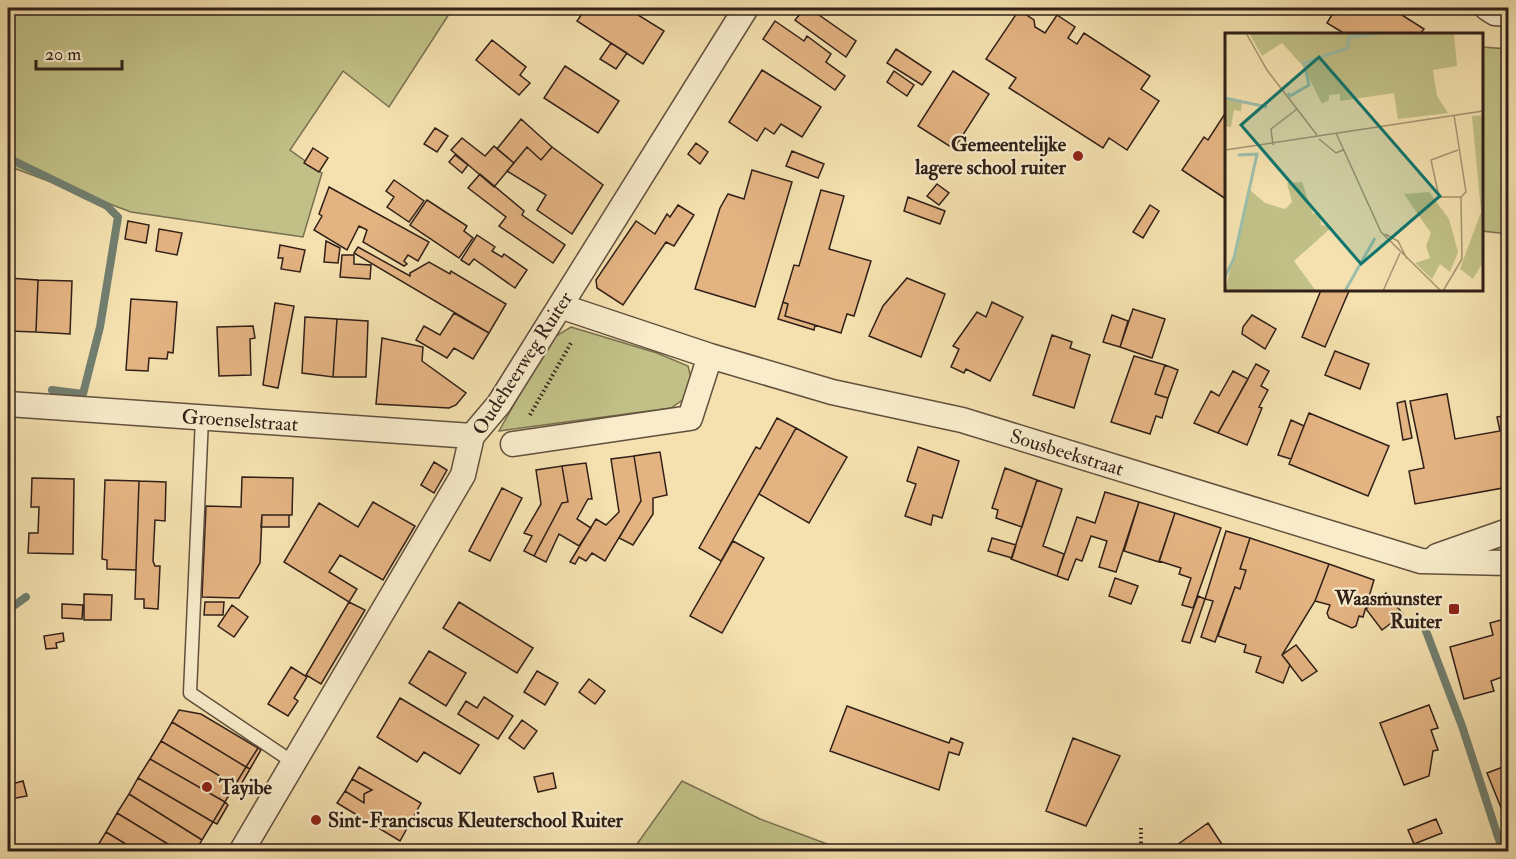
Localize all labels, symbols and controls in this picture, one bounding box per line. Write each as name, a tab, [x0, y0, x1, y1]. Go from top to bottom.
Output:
scale bar	[36, 33, 122, 71]
inset map	[1225, 33, 1483, 291]
text: 20 m	[45, 43, 81, 66]
place label: Gemeentelijke lagere school ruiter	[914, 132, 1067, 181]
marker: Gemeentelijke lagere school ruiter	[1071, 149, 1085, 163]
street label: Oudeheerweg Ruiter	[467, 286, 578, 440]
street label: Groenselstraat	[181, 404, 299, 437]
street label: Sousbeekstraat	[1007, 423, 1127, 482]
place label: Waasmunster Ruiter	[1334, 586, 1443, 634]
marker: Waasmunster Ruiter	[1447, 602, 1461, 616]
place label: Tayibe	[218, 775, 272, 801]
marker: Tayibe	[200, 780, 214, 794]
place label: Sint-Franciscus Kleuterschool Ruiter	[328, 808, 624, 833]
marker: Sint-Franciscus Kleuterschool Ruiter	[309, 813, 323, 827]

